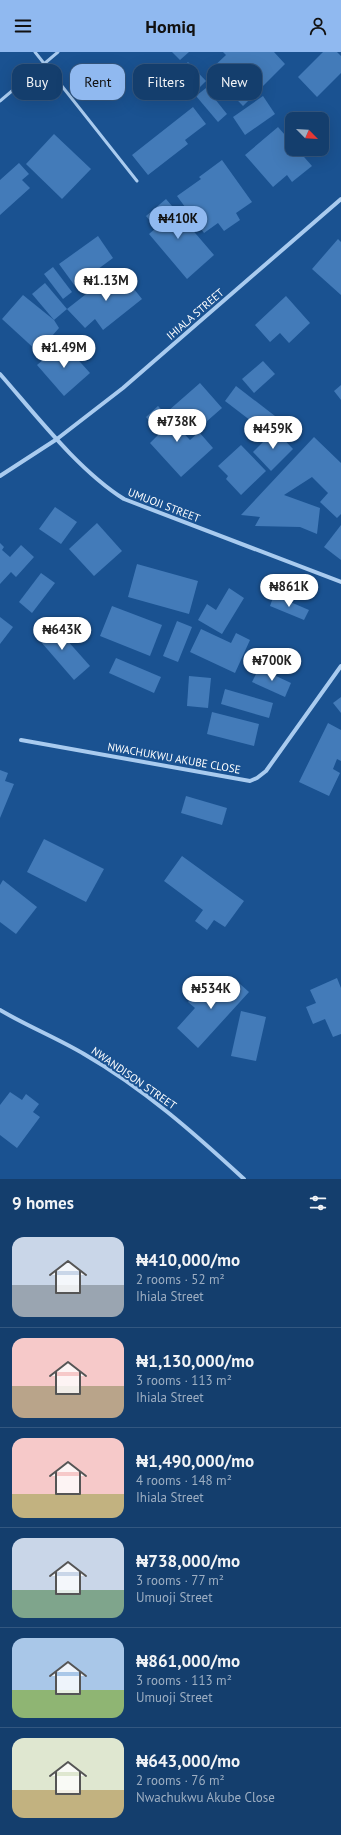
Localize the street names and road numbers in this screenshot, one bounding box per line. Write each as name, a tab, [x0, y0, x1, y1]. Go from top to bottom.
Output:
street label: IHIALA STREET	[164, 285, 226, 343]
street label: UMUOJI STREET	[126, 485, 202, 525]
street label: NWACHUKWU AKUBE CLOSE	[106, 739, 242, 777]
street label: NWANDISON STREET	[89, 1043, 179, 1113]

